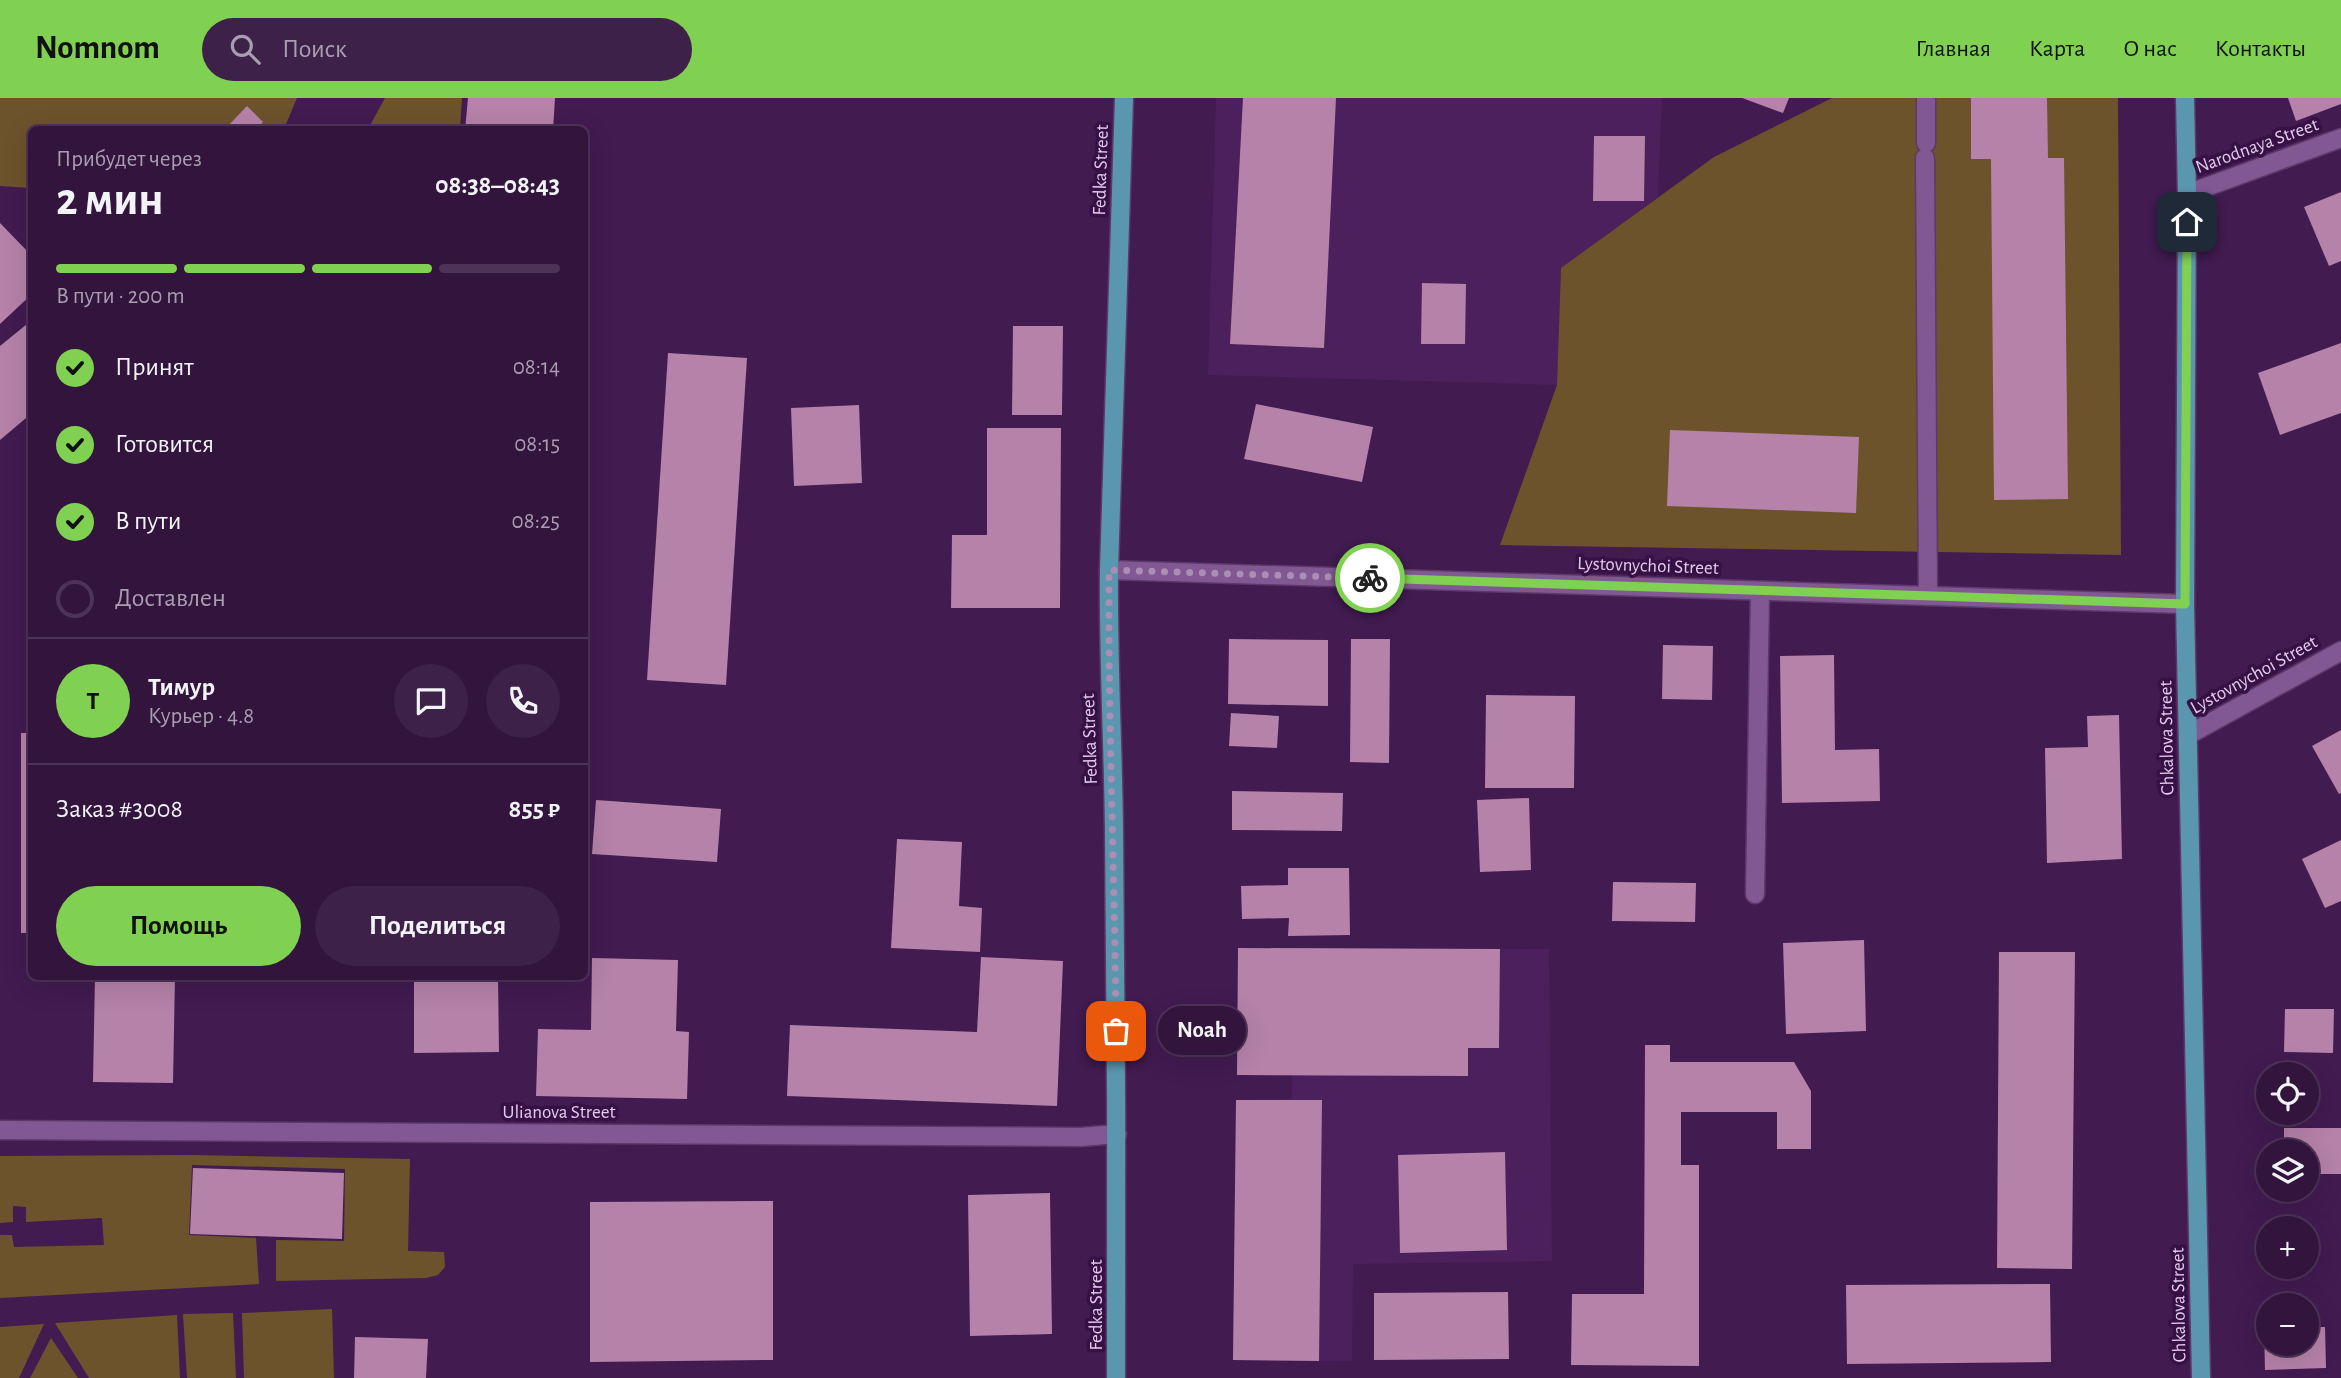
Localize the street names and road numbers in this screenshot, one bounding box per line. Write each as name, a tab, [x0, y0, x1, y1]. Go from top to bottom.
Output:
street label: Narodnaya Street	[2193, 115, 2321, 177]
street label: Fedka Street	[1090, 124, 1112, 216]
street label: Lystovnychoi Street	[1577, 554, 1719, 578]
street label: Lystovnychoi Street	[2187, 632, 2321, 718]
street label: Chkalova Street	[2156, 680, 2178, 796]
street label: Fedka Street	[1079, 693, 1101, 785]
street label: Ulianova Street	[502, 1103, 616, 1122]
street label: Chkalova Street	[2168, 1247, 2190, 1363]
street label: Fedka Street	[1087, 1259, 1106, 1351]

